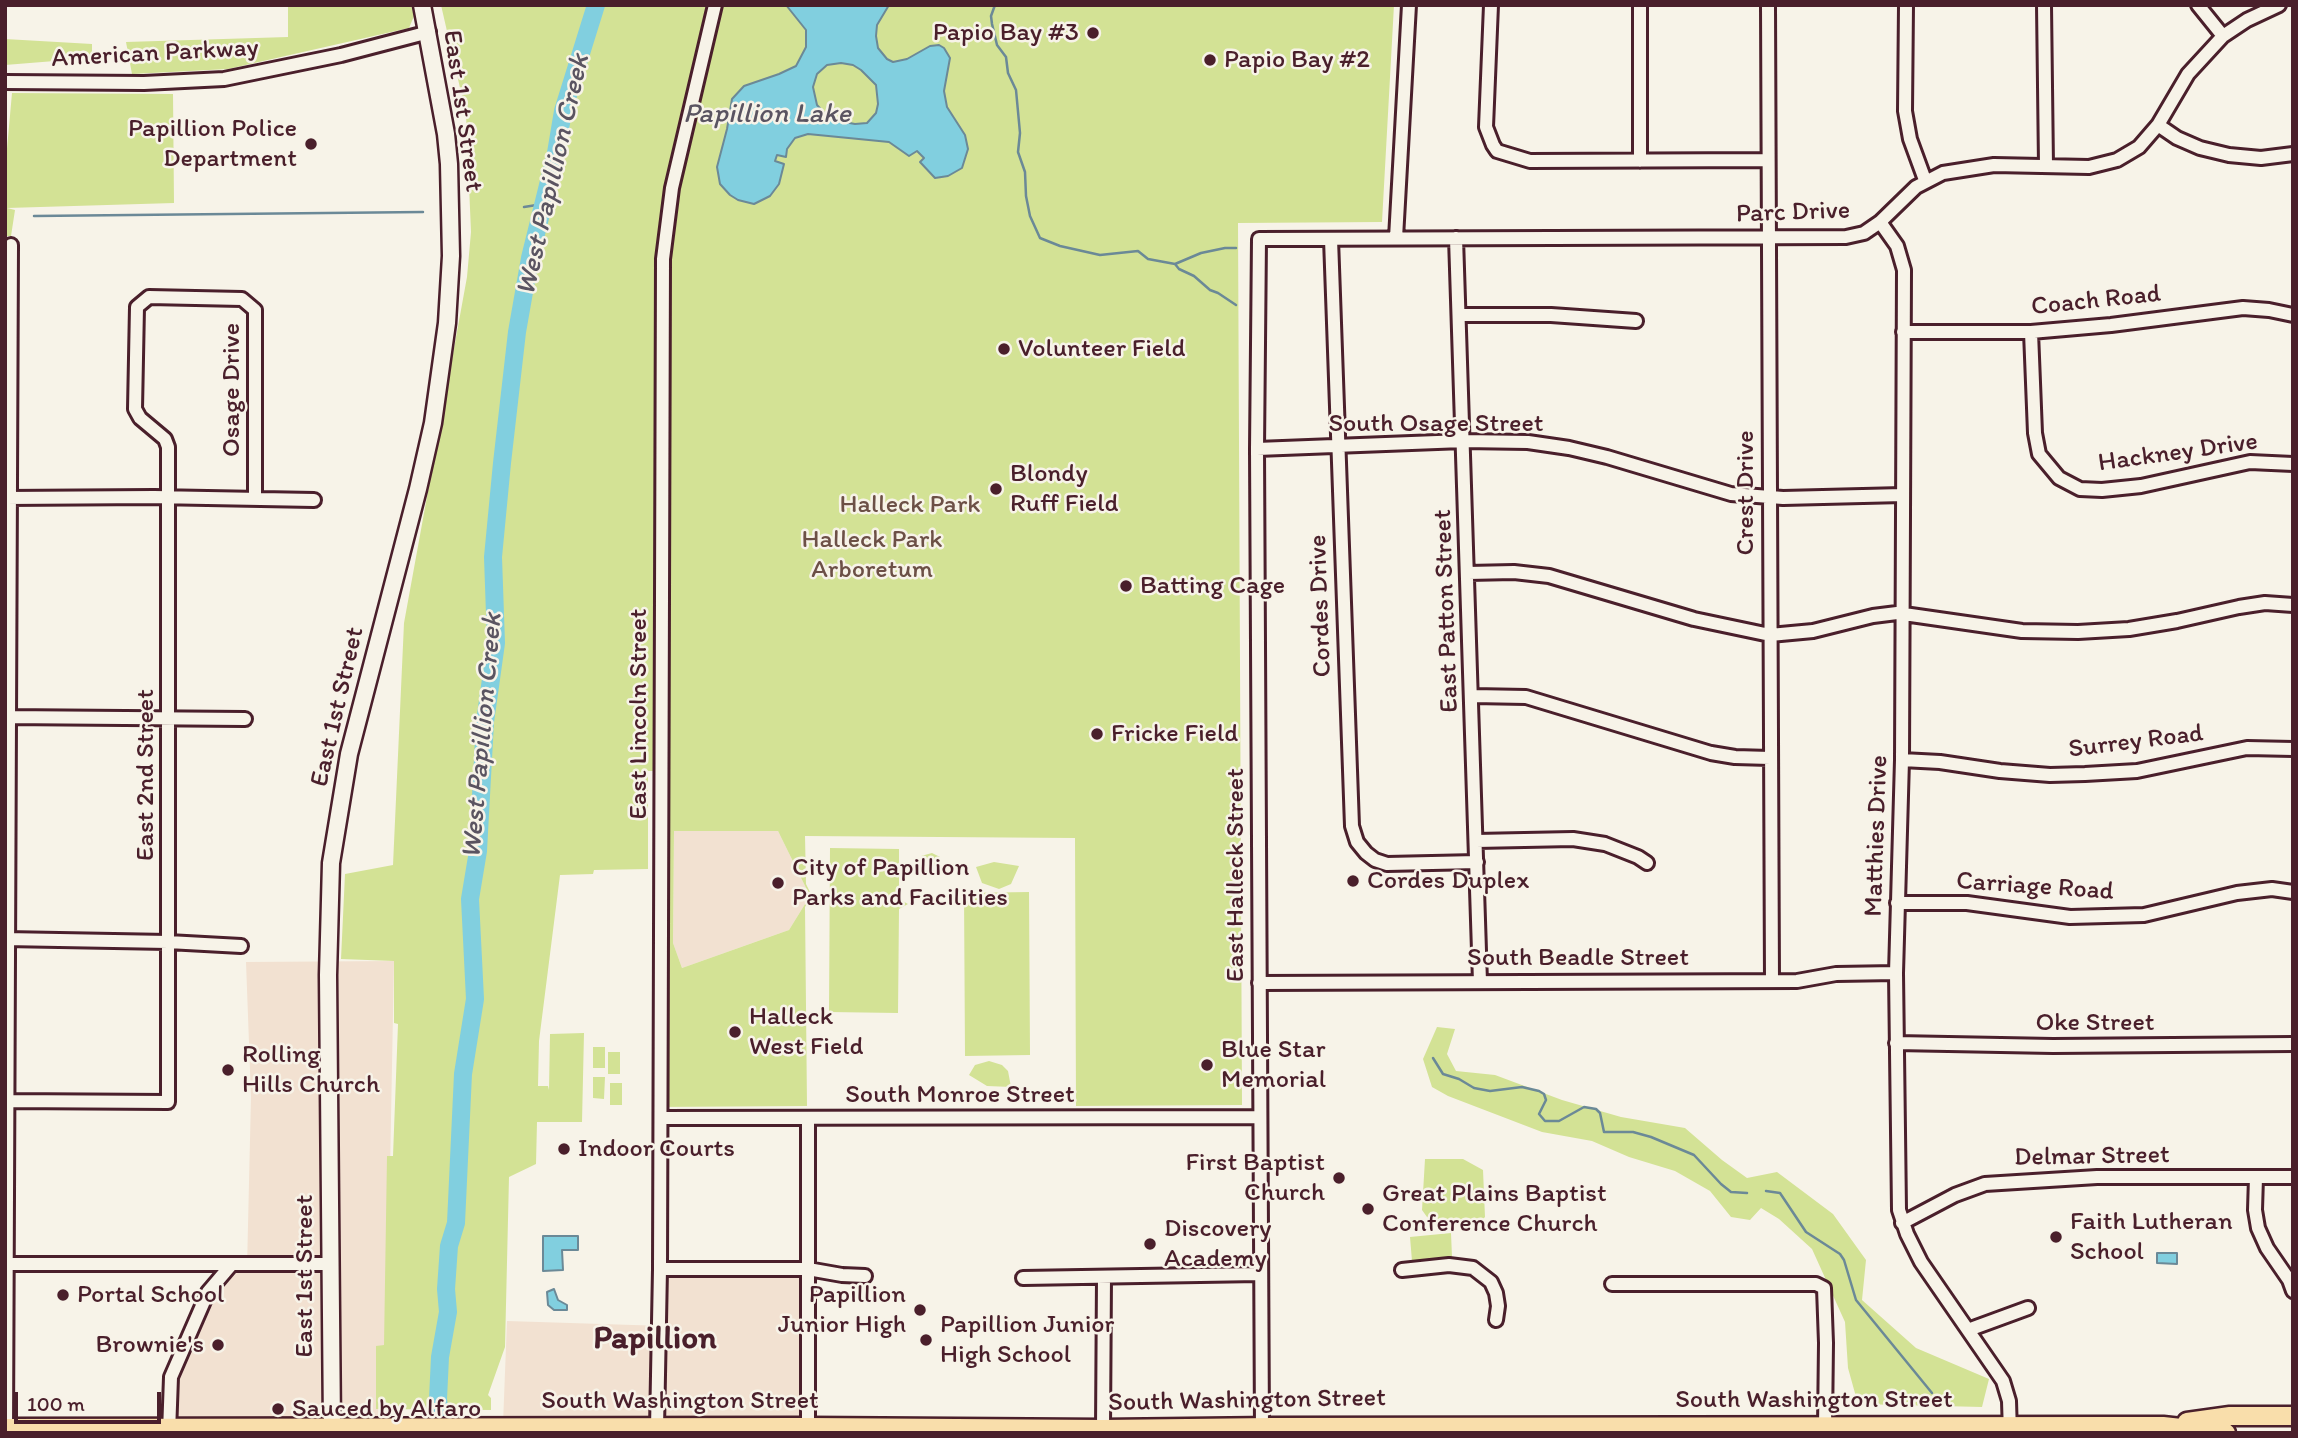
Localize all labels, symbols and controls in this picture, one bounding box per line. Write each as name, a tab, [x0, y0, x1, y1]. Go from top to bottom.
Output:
place label: Papio Bay #3	[933, 17, 1079, 49]
marker: Papio Bay #3	[1085, 25, 1101, 41]
street label: East 1st Street	[435, 28, 489, 194]
street label: American Parkway	[51, 33, 259, 75]
place label: Papio Bay #2	[1224, 44, 1370, 76]
water label: West Papillion Creek	[510, 51, 598, 299]
marker: Papio Bay #2	[1202, 52, 1218, 68]
water label: Papillion Lake	[683, 98, 851, 132]
place label: Papillion Police Department	[128, 113, 297, 174]
marker: Papillion Police Department	[303, 136, 319, 152]
street label: Parc Drive	[1735, 195, 1851, 231]
street label: Coach Road	[2030, 279, 2162, 323]
street label: Osage Drive	[216, 323, 248, 457]
place label: Volunteer Field	[1018, 333, 1185, 365]
marker: Volunteer Field	[996, 341, 1012, 357]
street label: South Osage Street	[1328, 408, 1544, 440]
street label: Hackney Drive	[2096, 426, 2260, 480]
street label: Crest Drive	[1730, 431, 1762, 555]
place label: Blondy Ruff Field	[1010, 458, 1118, 520]
marker: Blondy Ruff Field	[988, 481, 1004, 497]
park label: Halleck Park	[839, 489, 981, 521]
street label: East Patton Street	[1428, 509, 1466, 713]
park label: Halleck Park Arboretum	[801, 524, 943, 586]
street label: Cordes Drive	[1303, 534, 1339, 678]
place label: Batting Cage	[1140, 570, 1285, 602]
marker: Batting Cage	[1118, 578, 1134, 594]
street label: East Lincoln Street	[623, 608, 655, 820]
water label: West Papillion Creek	[456, 612, 510, 860]
street label: East 1st Street	[304, 624, 372, 790]
street label: East 2nd Street	[130, 689, 162, 861]
place label: Fricke Field	[1111, 718, 1238, 750]
street label: Surrey Road	[2067, 718, 2205, 766]
marker: Fricke Field	[1089, 726, 1105, 742]
street label: Matthies Drive	[1859, 755, 1895, 917]
street label: East Halleck Street	[1220, 768, 1252, 982]
place label: City of Papillion Parks and Facilities	[792, 852, 1008, 914]
place label: Cordes Duplex	[1367, 865, 1529, 897]
street label: Carriage Road	[1955, 866, 2115, 908]
marker: Cordes Duplex	[1345, 873, 1361, 889]
marker: City of Papillion Parks and Facilities	[770, 875, 786, 891]
street label: South Beadle Street	[1467, 942, 1689, 974]
place label: Halleck West Field	[749, 1001, 864, 1062]
street label: Oke Street	[2035, 1007, 2155, 1039]
marker: Halleck West Field	[727, 1024, 743, 1040]
place label: Blue Star Memorial	[1221, 1034, 1326, 1096]
place label: Rolling Hills Church	[242, 1039, 380, 1100]
marker: Blue Star Memorial	[1199, 1057, 1215, 1073]
marker: Rolling Hills Church	[220, 1062, 236, 1078]
street label: South Monroe Street	[845, 1079, 1075, 1111]
place label: Indoor Courts	[578, 1133, 735, 1165]
street label: Delmar Street	[2014, 1140, 2170, 1174]
marker: Indoor Courts	[556, 1141, 572, 1157]
place label: First Baptist Church	[1186, 1147, 1325, 1208]
marker: First Baptist Church	[1331, 1170, 1347, 1186]
place label: Great Plains Baptist Conference Church	[1382, 1178, 1607, 1240]
street label: East 1st Street	[289, 1195, 321, 1357]
marker: Great Plains Baptist Conference Church	[1360, 1201, 1376, 1217]
place label: Faith Lutheran School	[2070, 1206, 2233, 1268]
place label: Discovery Academy	[1164, 1213, 1272, 1274]
marker: Faith Lutheran School	[2048, 1229, 2064, 1245]
marker: Discovery Academy	[1142, 1236, 1158, 1252]
place label: Portal School	[77, 1279, 224, 1311]
place label: Papillion Junior High	[778, 1279, 906, 1340]
marker: Portal School	[55, 1287, 71, 1303]
marker: Papillion Junior High	[912, 1302, 928, 1318]
place label: Papillion Junior High School	[940, 1309, 1114, 1370]
district label: Papillion	[593, 1320, 717, 1360]
place label: Brownie's	[96, 1329, 204, 1361]
marker: Papillion Junior High School	[918, 1332, 934, 1348]
marker: Brownie's	[210, 1337, 226, 1353]
scale bar	[18, 1378, 164, 1422]
street label: South Washington Street	[1108, 1383, 1386, 1419]
street label: South Washington Street	[1675, 1384, 1953, 1416]
street label: South Washington Street	[541, 1385, 819, 1417]
text: 100 m	[27, 1391, 85, 1416]
place label: Sauced by Alfaro	[292, 1393, 481, 1425]
marker: Sauced by Alfaro	[270, 1401, 286, 1417]

